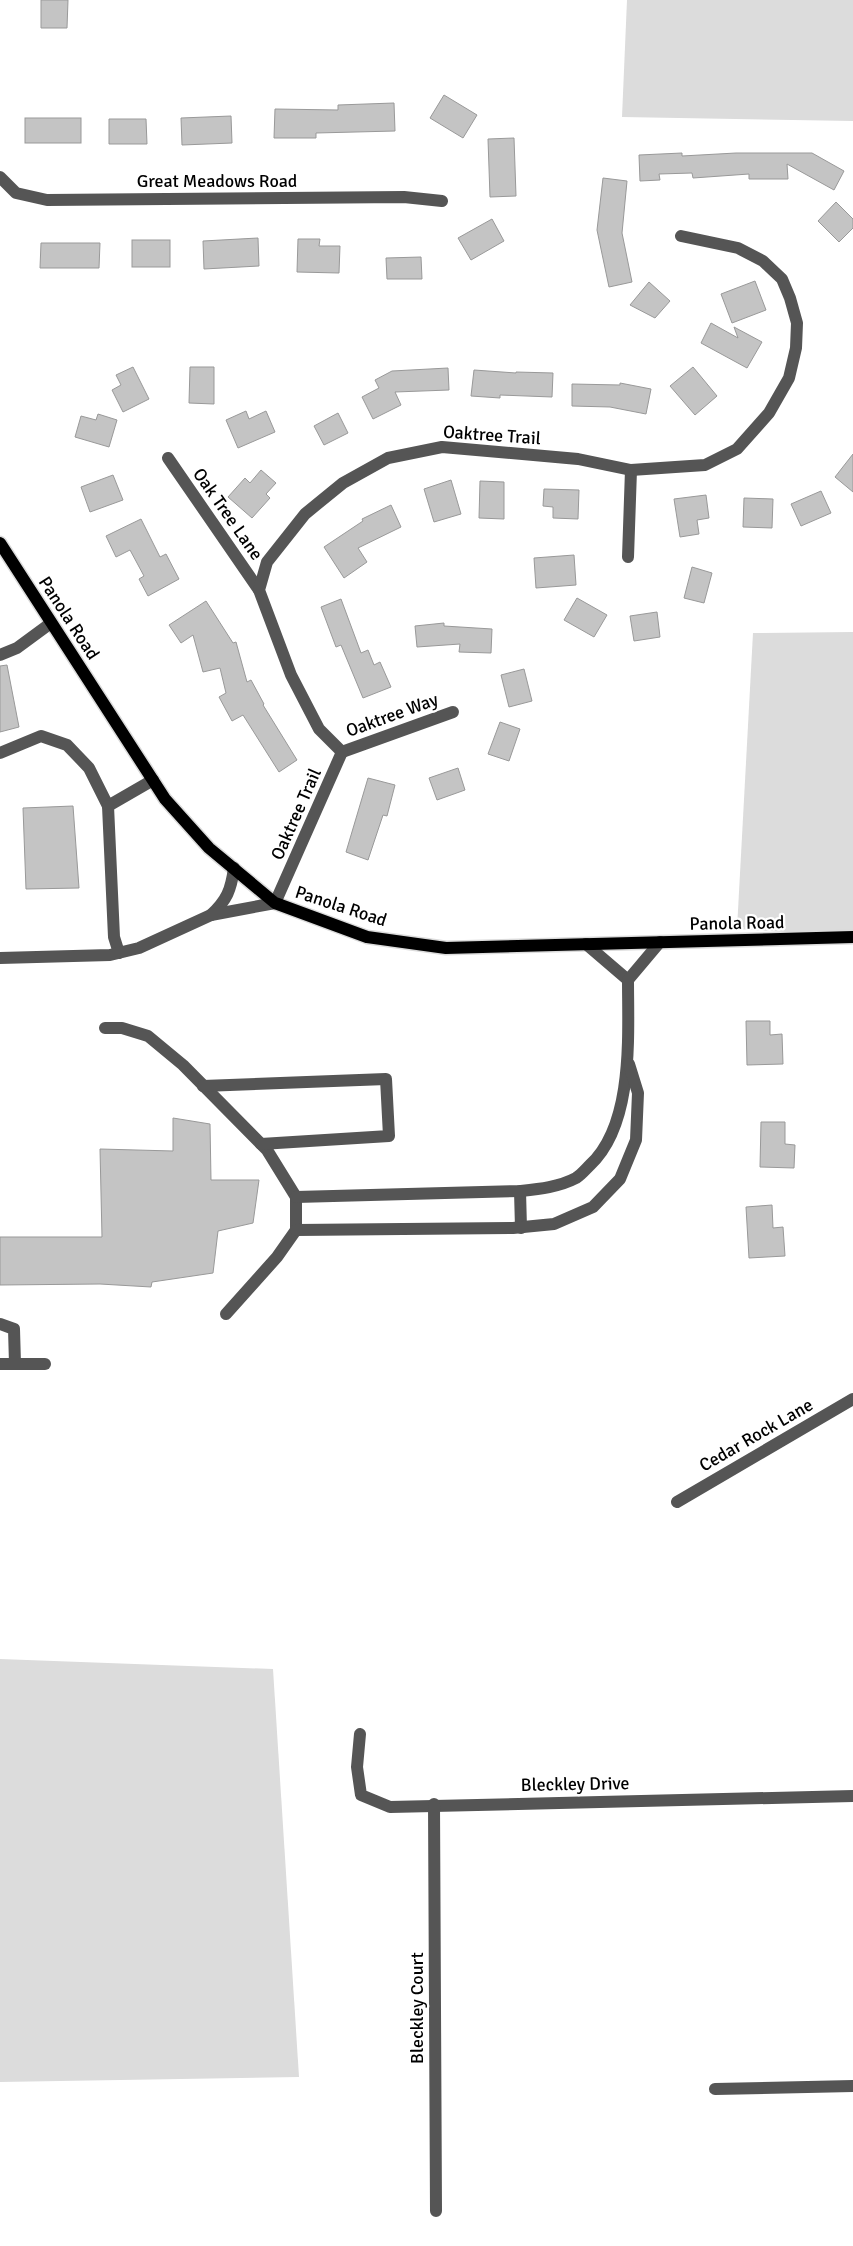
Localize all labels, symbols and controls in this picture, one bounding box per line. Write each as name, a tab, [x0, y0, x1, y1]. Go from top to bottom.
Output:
street label: Great Meadows Road	[137, 170, 297, 192]
street label: Oaktree Trail	[442, 421, 542, 449]
street label: Oak Tree Lane	[188, 464, 268, 564]
street label: Panola Road	[34, 572, 104, 664]
street label: Oaktree Way	[343, 688, 442, 742]
street label: Oaktree Trail	[266, 765, 326, 863]
street label: Panola Road	[292, 881, 390, 931]
street label: Panola Road	[689, 911, 785, 935]
street label: Cedar Rock Lane	[695, 1394, 817, 1476]
street label: Bleckley Drive	[520, 1772, 630, 1796]
street label: Bleckley Court	[406, 1952, 428, 2064]

